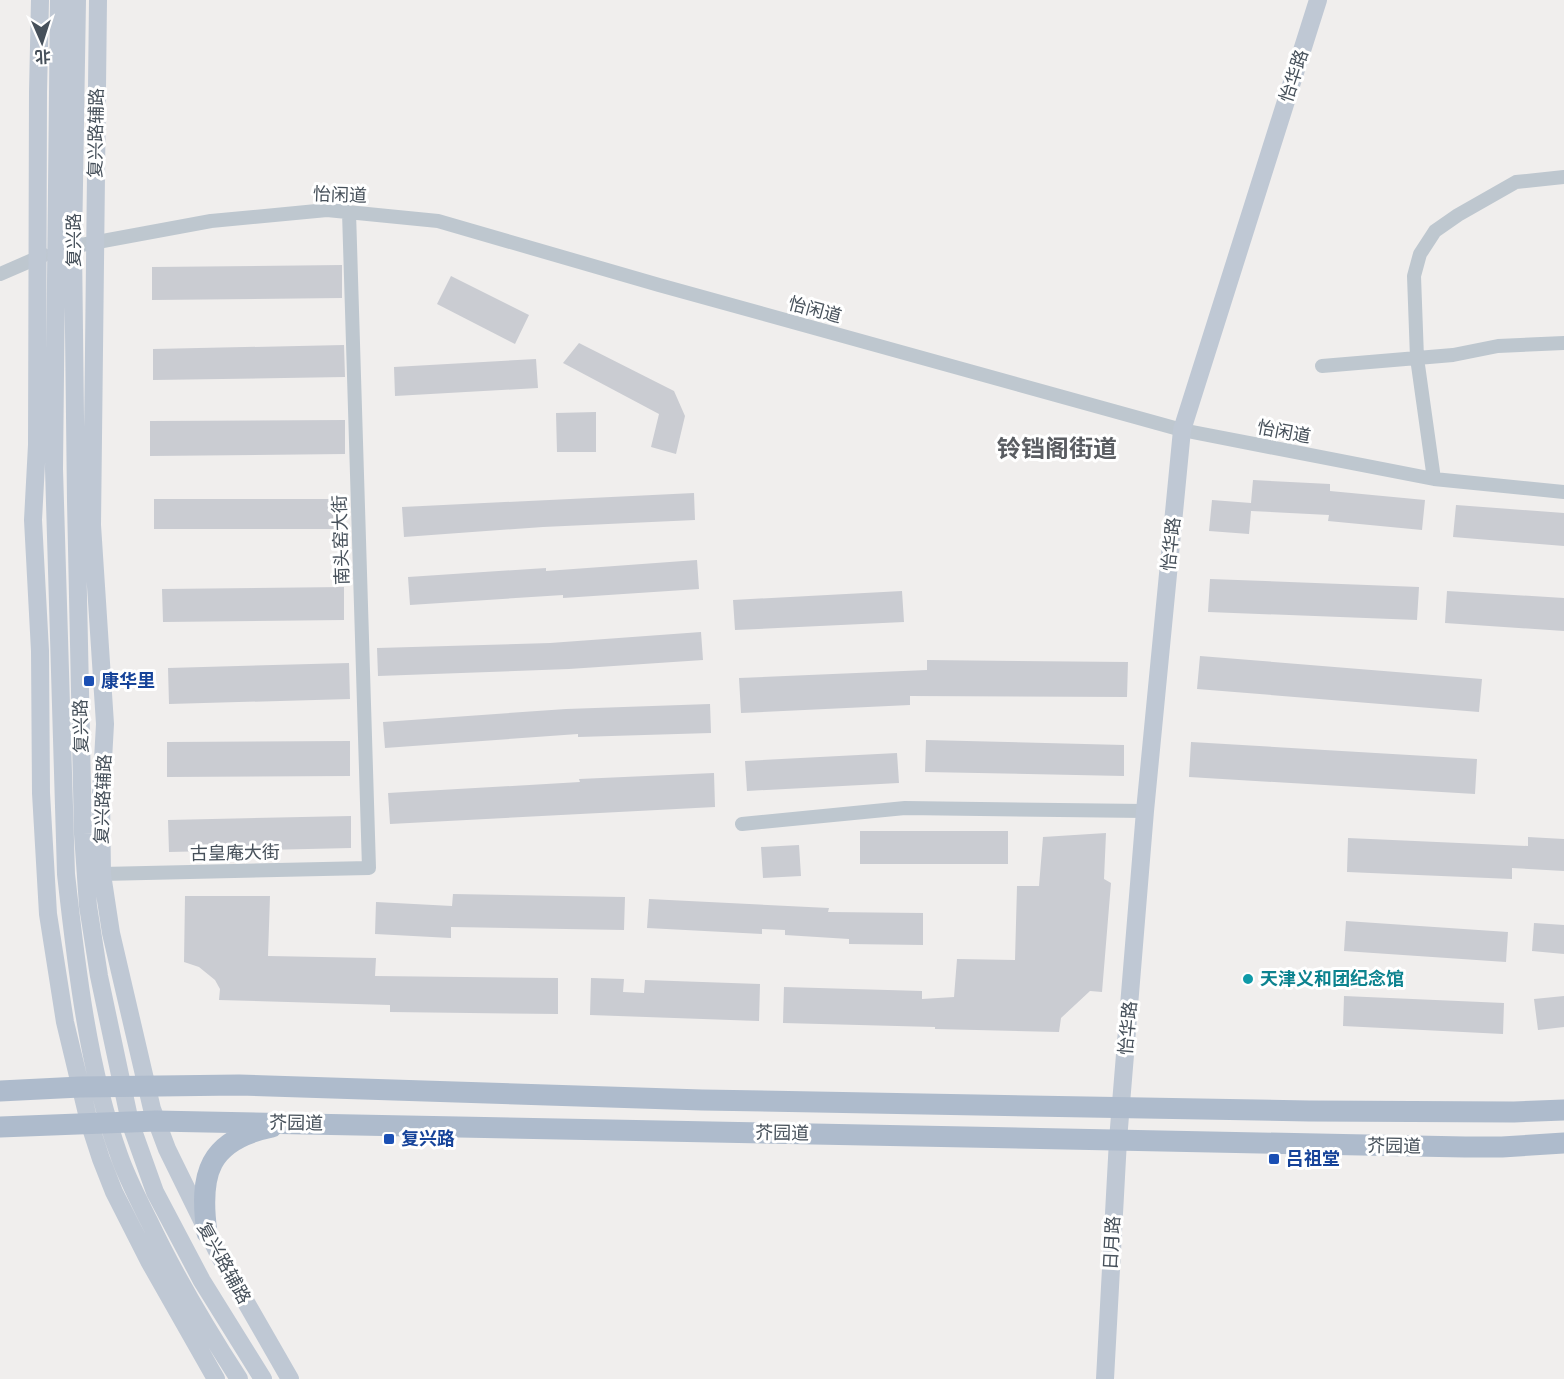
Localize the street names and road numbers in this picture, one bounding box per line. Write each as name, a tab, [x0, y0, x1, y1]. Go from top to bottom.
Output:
street label: 怡华路	[1275, 47, 1313, 105]
street label: 复兴路辅路	[84, 88, 108, 178]
street label: 怡闲道	[313, 183, 367, 207]
street label: 复兴路	[63, 213, 85, 267]
street label: 怡闲道	[786, 292, 844, 328]
street label: 怡闲道	[1255, 416, 1313, 448]
street label: 南头窑大街	[328, 495, 354, 585]
street label: 怡华路	[1157, 516, 1185, 572]
street label: 复兴路	[70, 699, 92, 753]
street label: 复兴路辅路	[90, 754, 116, 844]
street label: 古皇庵大街	[190, 841, 280, 865]
street label: 怡华路	[1115, 1000, 1141, 1056]
street label: 芥园道	[269, 1112, 323, 1134]
street label: 芥园道	[755, 1122, 809, 1144]
street label: 芥园道	[1367, 1135, 1421, 1157]
street label: 日月路	[1100, 1215, 1124, 1271]
street label: 复兴路辅路	[193, 1218, 255, 1308]

